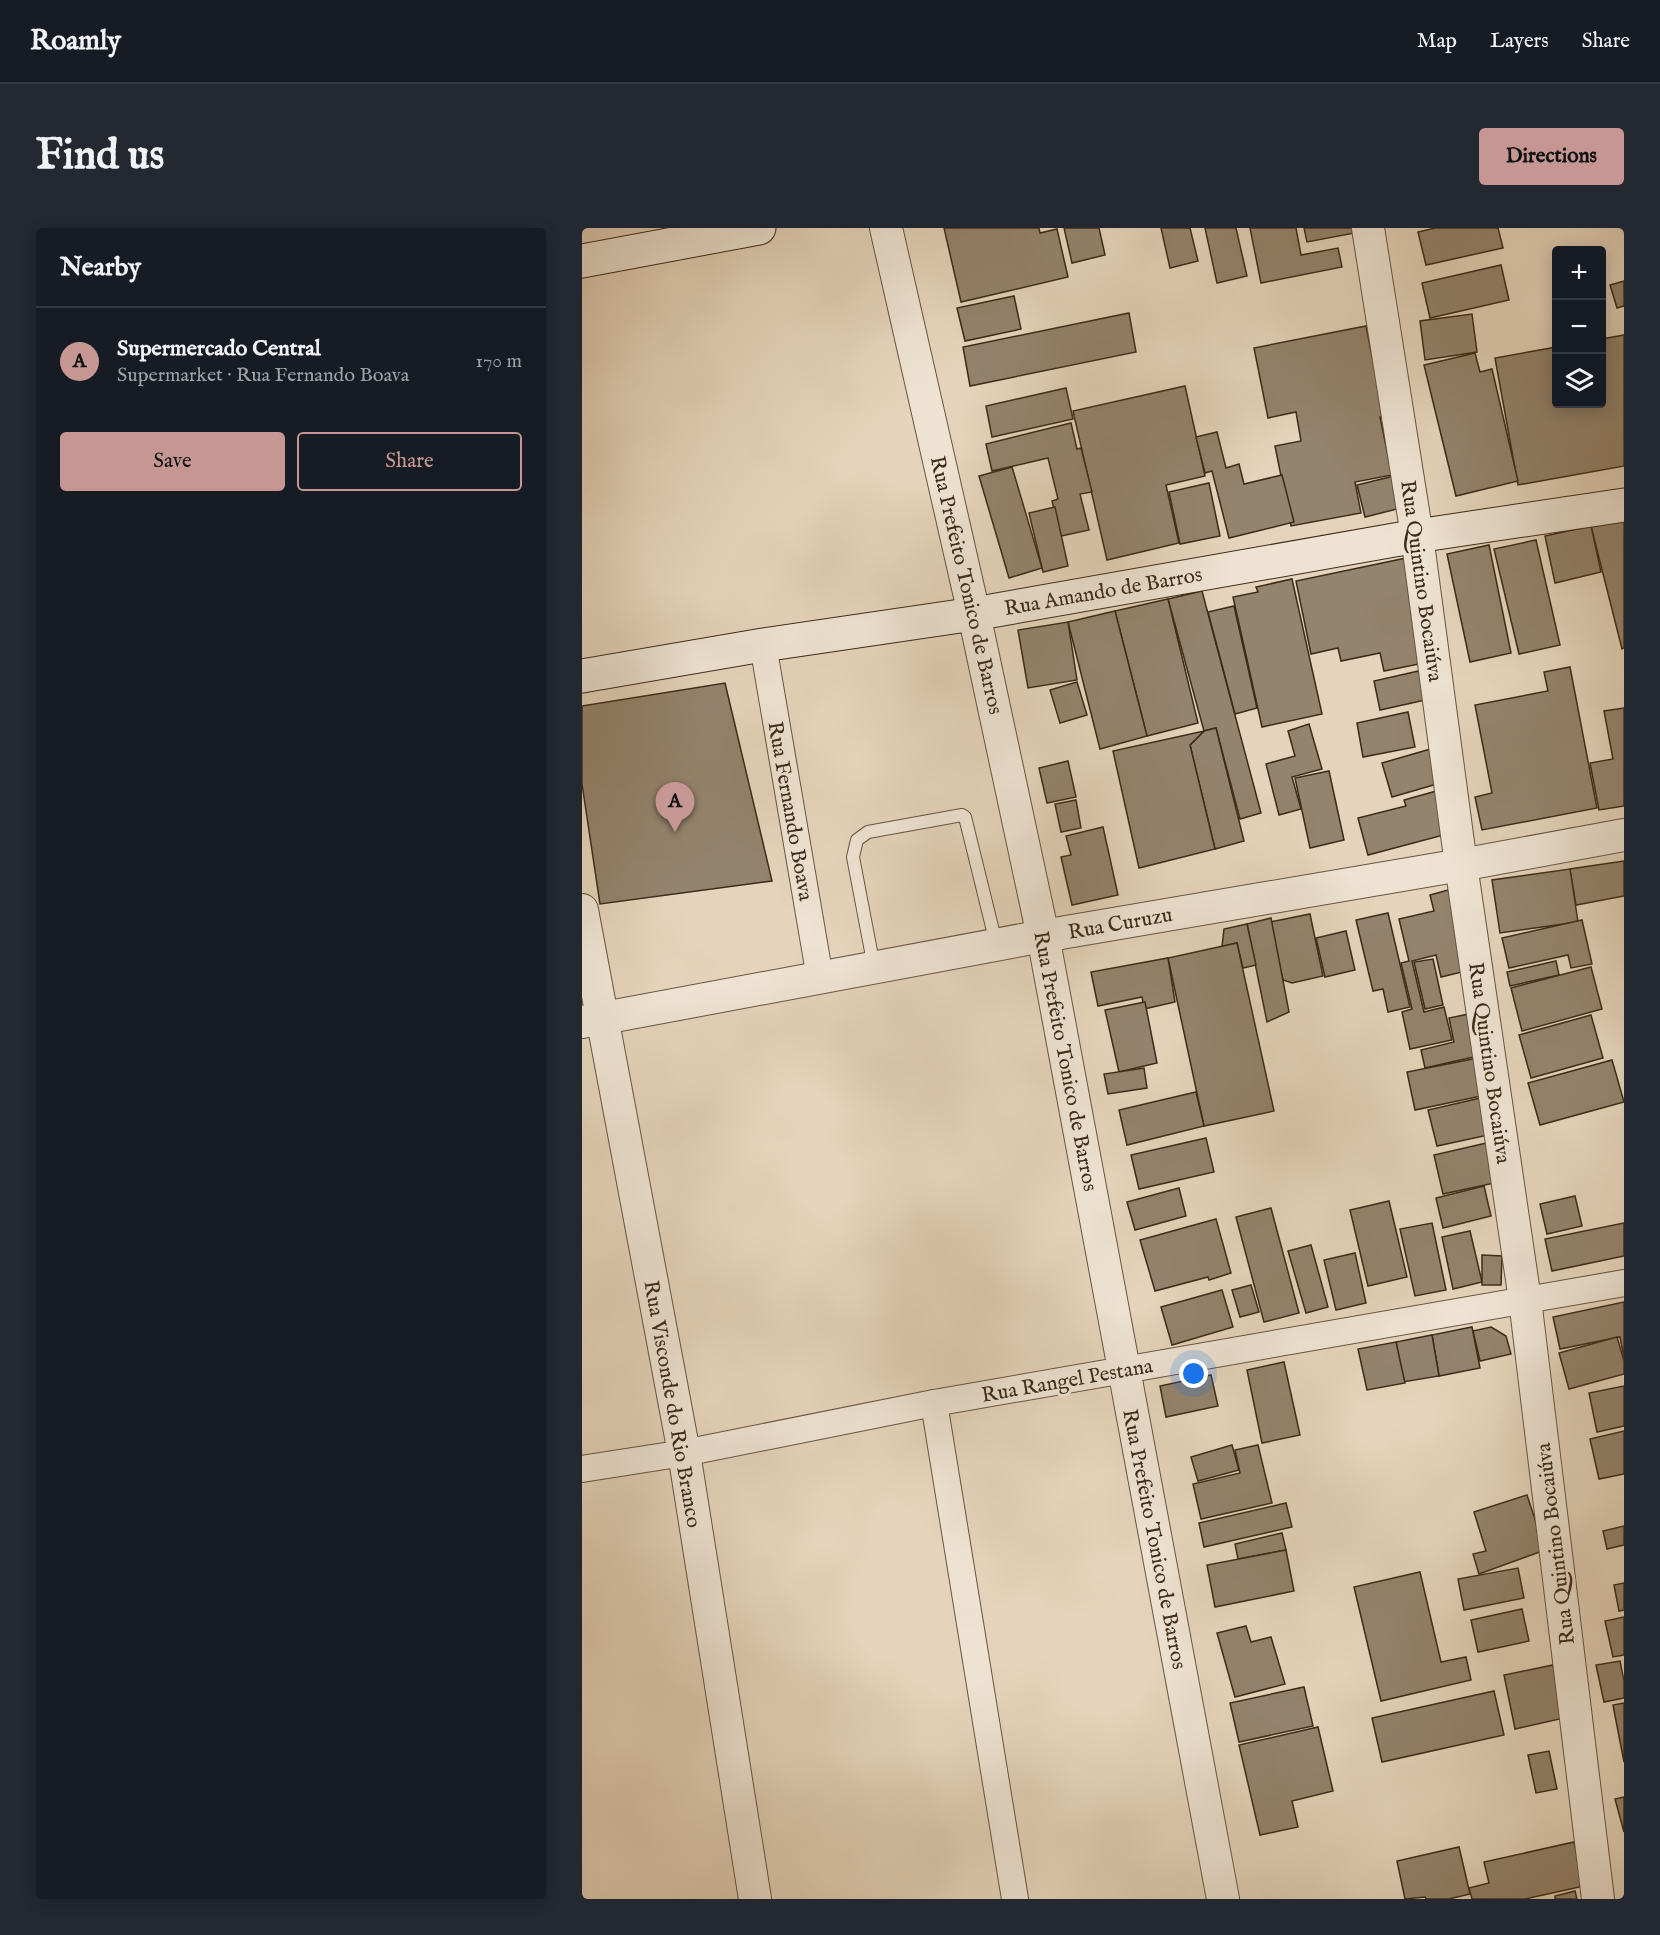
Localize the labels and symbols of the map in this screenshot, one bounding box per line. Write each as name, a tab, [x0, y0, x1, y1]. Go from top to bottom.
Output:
street label: Rua Prefeito Tonico de Barros	[923, 453, 1008, 717]
street label: Rua Quintino Bocaiúva	[1393, 479, 1448, 685]
street label: Rua Amando de Barros	[1002, 562, 1204, 623]
street label: Rua Fernando Boava	[760, 719, 819, 904]
pin: A	[656, 782, 694, 832]
street label: Rua Curuzu	[1066, 902, 1175, 947]
street label: Rua Prefeito Tonico de Barros	[1026, 929, 1103, 1194]
street label: Rua Quintino Bocaiúva	[1461, 961, 1516, 1167]
street label: Rua Visconde do Rio Branco	[636, 1279, 707, 1530]
street label: Rua Rangel Pestana	[980, 1353, 1156, 1410]
your location	[1179, 1359, 1208, 1388]
street label: Rua Prefeito Tonico de Barros	[1115, 1407, 1192, 1672]
street label: Rua Quintino Bocaiúva	[1531, 1440, 1582, 1646]

